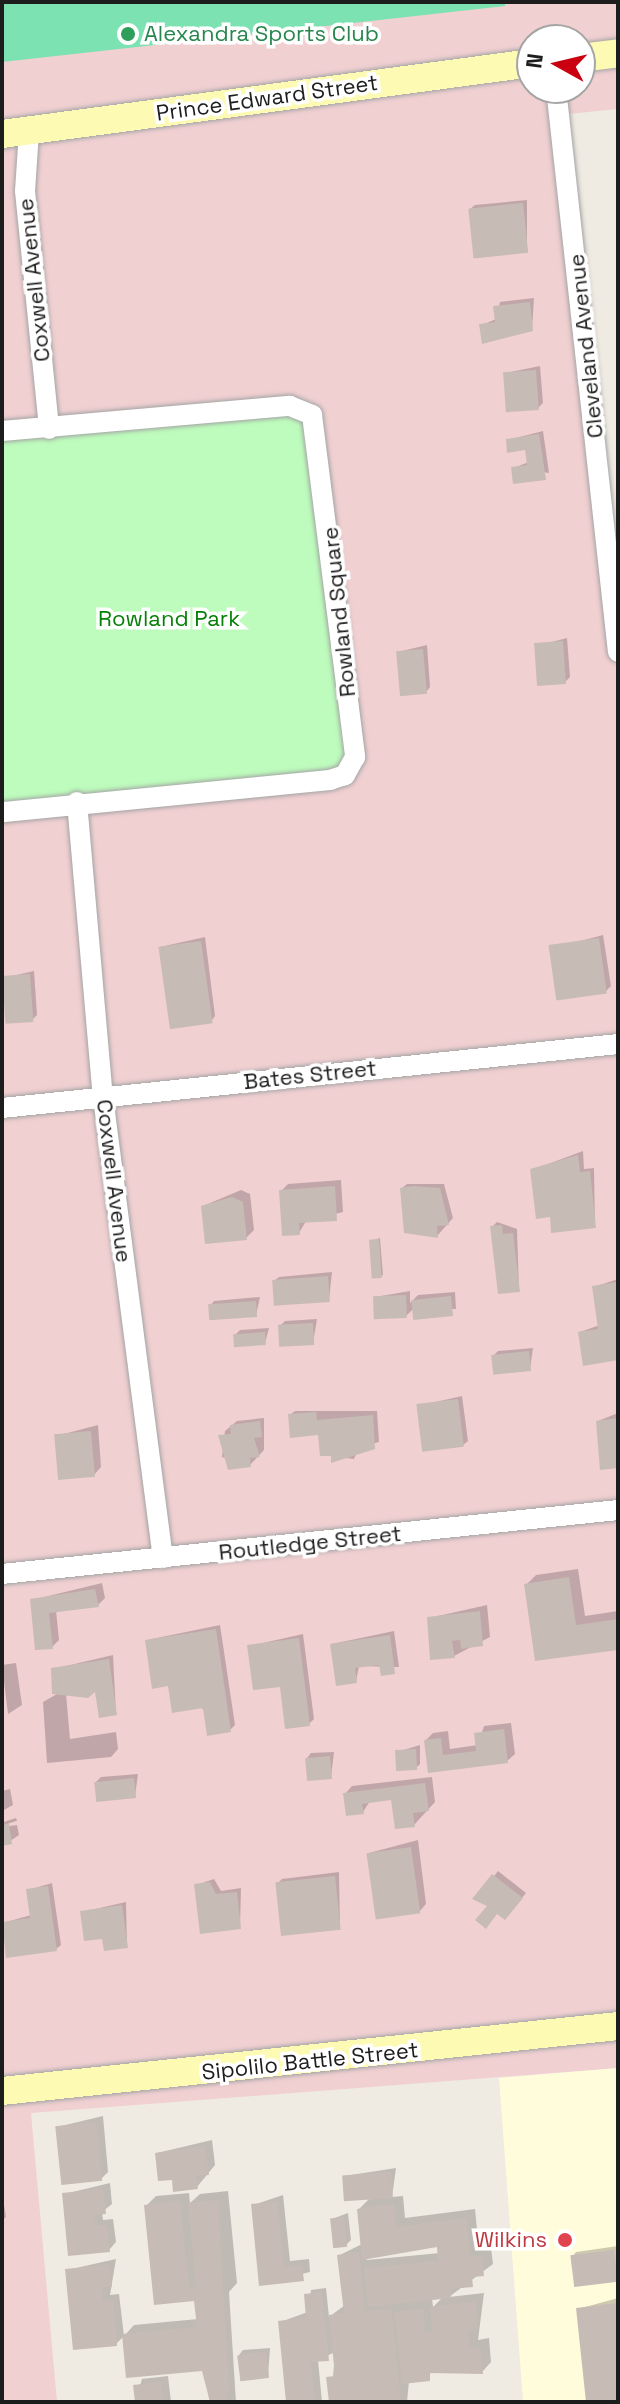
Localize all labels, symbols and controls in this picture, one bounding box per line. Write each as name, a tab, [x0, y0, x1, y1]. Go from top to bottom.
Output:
place label: Alexandra Sports Club	[144, 21, 379, 47]
north arrow	[516, 24, 596, 104]
marker: Alexandra Sports Club	[119, 25, 137, 43]
text: N	[519, 52, 549, 70]
street label: Prince Edward Street	[154, 69, 380, 127]
street label: Coxwell Avenue	[12, 197, 56, 363]
street label: Cleveland Avenue	[563, 252, 609, 440]
street label: Rowland Square	[317, 526, 361, 698]
park label: Rowland Park	[98, 606, 240, 632]
street label: Bates Street	[242, 1055, 378, 1095]
street label: Coxwell Avenue	[91, 1098, 137, 1264]
street label: Routledge Street	[217, 1520, 403, 1566]
street label: Sipolilo Battle Street	[200, 2036, 420, 2086]
place label: Wilkins	[475, 2227, 547, 2253]
marker: Wilkins	[554, 2229, 576, 2251]

